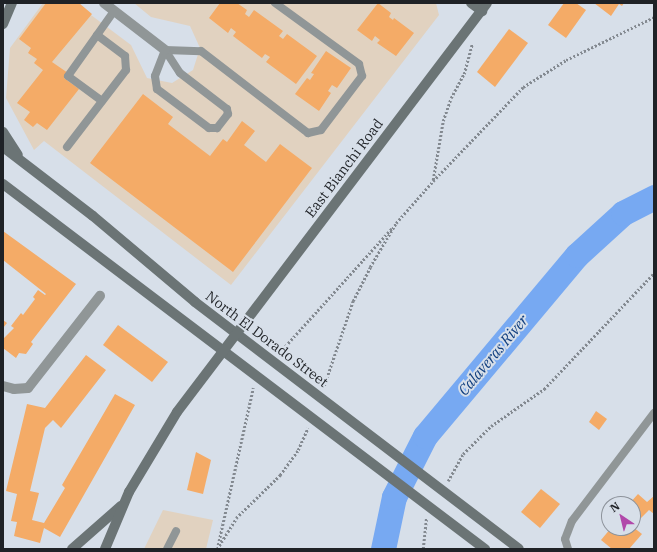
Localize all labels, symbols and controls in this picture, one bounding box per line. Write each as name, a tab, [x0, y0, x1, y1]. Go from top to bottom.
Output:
street label: East Bianchi Road	[302, 115, 386, 221]
street label: North El Dorado Street	[202, 287, 332, 391]
water label: Calaveras River	[454, 311, 532, 399]
north arrow	[601, 496, 641, 536]
text: N	[607, 499, 622, 515]

